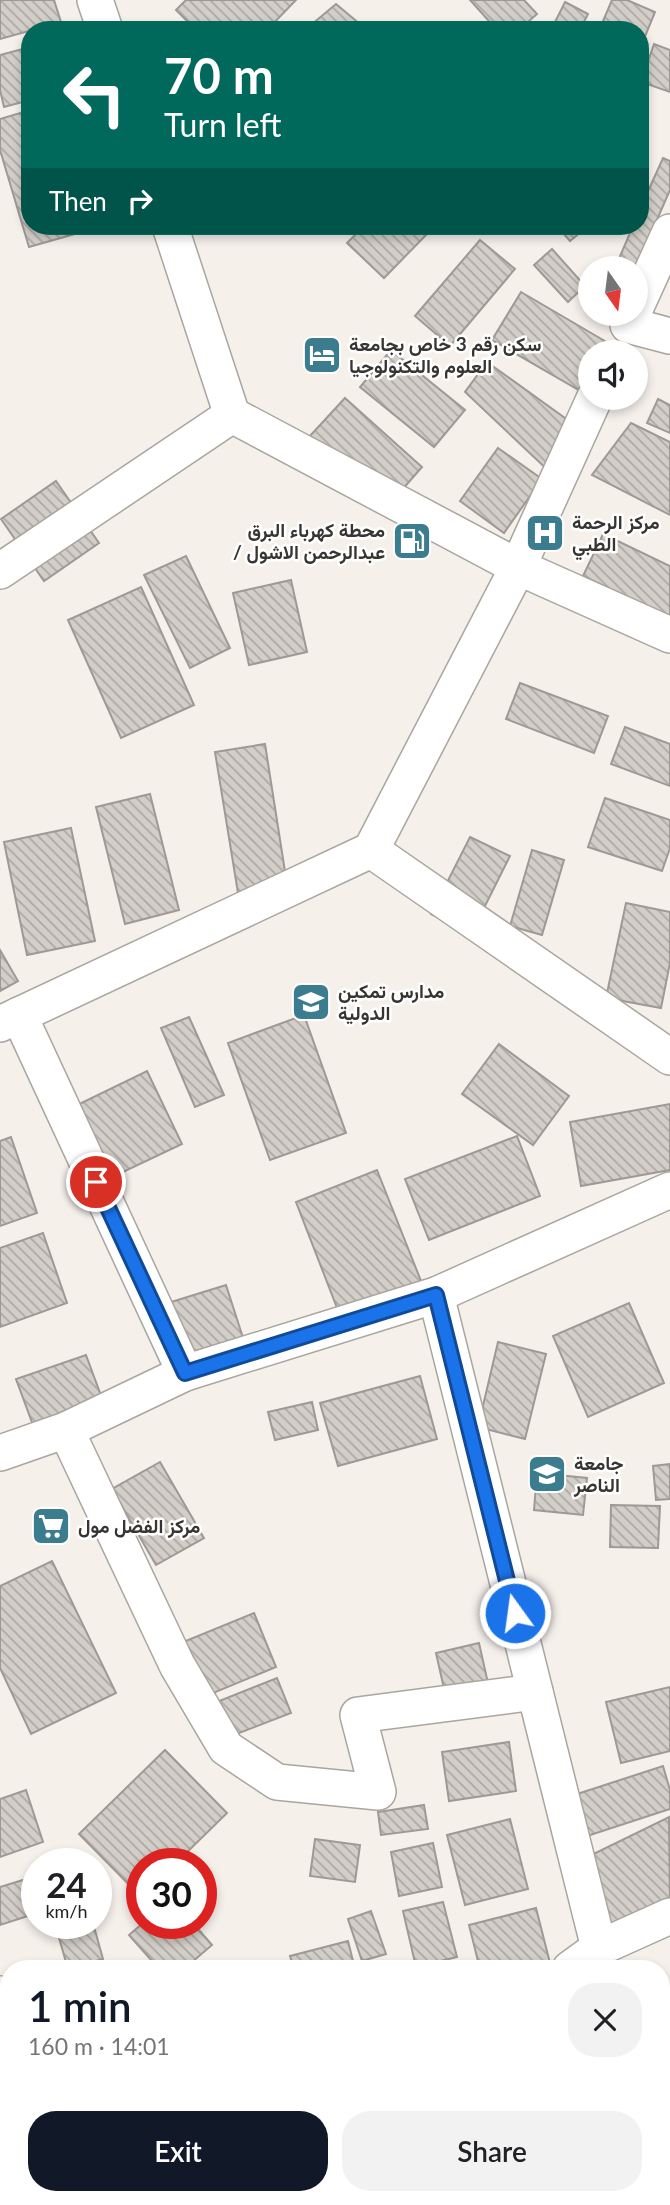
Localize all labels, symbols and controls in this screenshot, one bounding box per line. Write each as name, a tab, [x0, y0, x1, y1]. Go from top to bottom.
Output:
text: 70 m	[164, 46, 274, 104]
icon: left	[49, 49, 140, 140]
text: Turn left	[164, 105, 281, 144]
icon: right	[121, 182, 159, 220]
text: Then	[49, 185, 107, 217]
north arrow	[578, 256, 648, 326]
map controls	[578, 256, 648, 410]
place label: سكن رقم 3 خاص بجامعة العلوم والتكنولوجيا	[349, 332, 541, 379]
hotel icon: سكن رقم 3 خاص بجامعة العلوم والتكنولوجيا	[301, 334, 343, 376]
button: sound	[578, 340, 648, 410]
place label: مركز الرحمة الطبي	[572, 510, 659, 561]
hospital icon: مركز الرحمة الطبي	[524, 512, 566, 554]
place label: محطة كهرباء البرق / عبدالرحمن الاشول	[233, 518, 385, 565]
fuel station icon: محطة كهرباء البرق / عبدالرحمن الاشول	[391, 520, 433, 562]
place label: مدارس تمكين الدولية	[338, 979, 444, 1026]
school or university icon: مدارس تمكين الدولية	[290, 981, 332, 1023]
pin	[66, 1152, 126, 1212]
icon: arrive	[77, 1163, 115, 1201]
place label: جامعة الناصر	[573, 1451, 624, 1498]
school or university icon: جامعة الناصر	[526, 1453, 568, 1495]
supermarket icon: مركز الفضل مول	[30, 1505, 72, 1547]
place label: مركز الفضل مول	[78, 1514, 200, 1539]
position arrow	[478, 1576, 552, 1650]
speed limit sign: 30	[126, 1848, 217, 1939]
text: 24	[46, 1863, 87, 1905]
text: km/h	[45, 1900, 88, 1922]
text: 1 min	[28, 1981, 132, 2031]
button: close	[568, 1983, 642, 2057]
text: 160 m · 14:01	[28, 2032, 170, 2060]
button: Exit	[28, 2111, 328, 2191]
button: Share	[342, 2111, 642, 2191]

